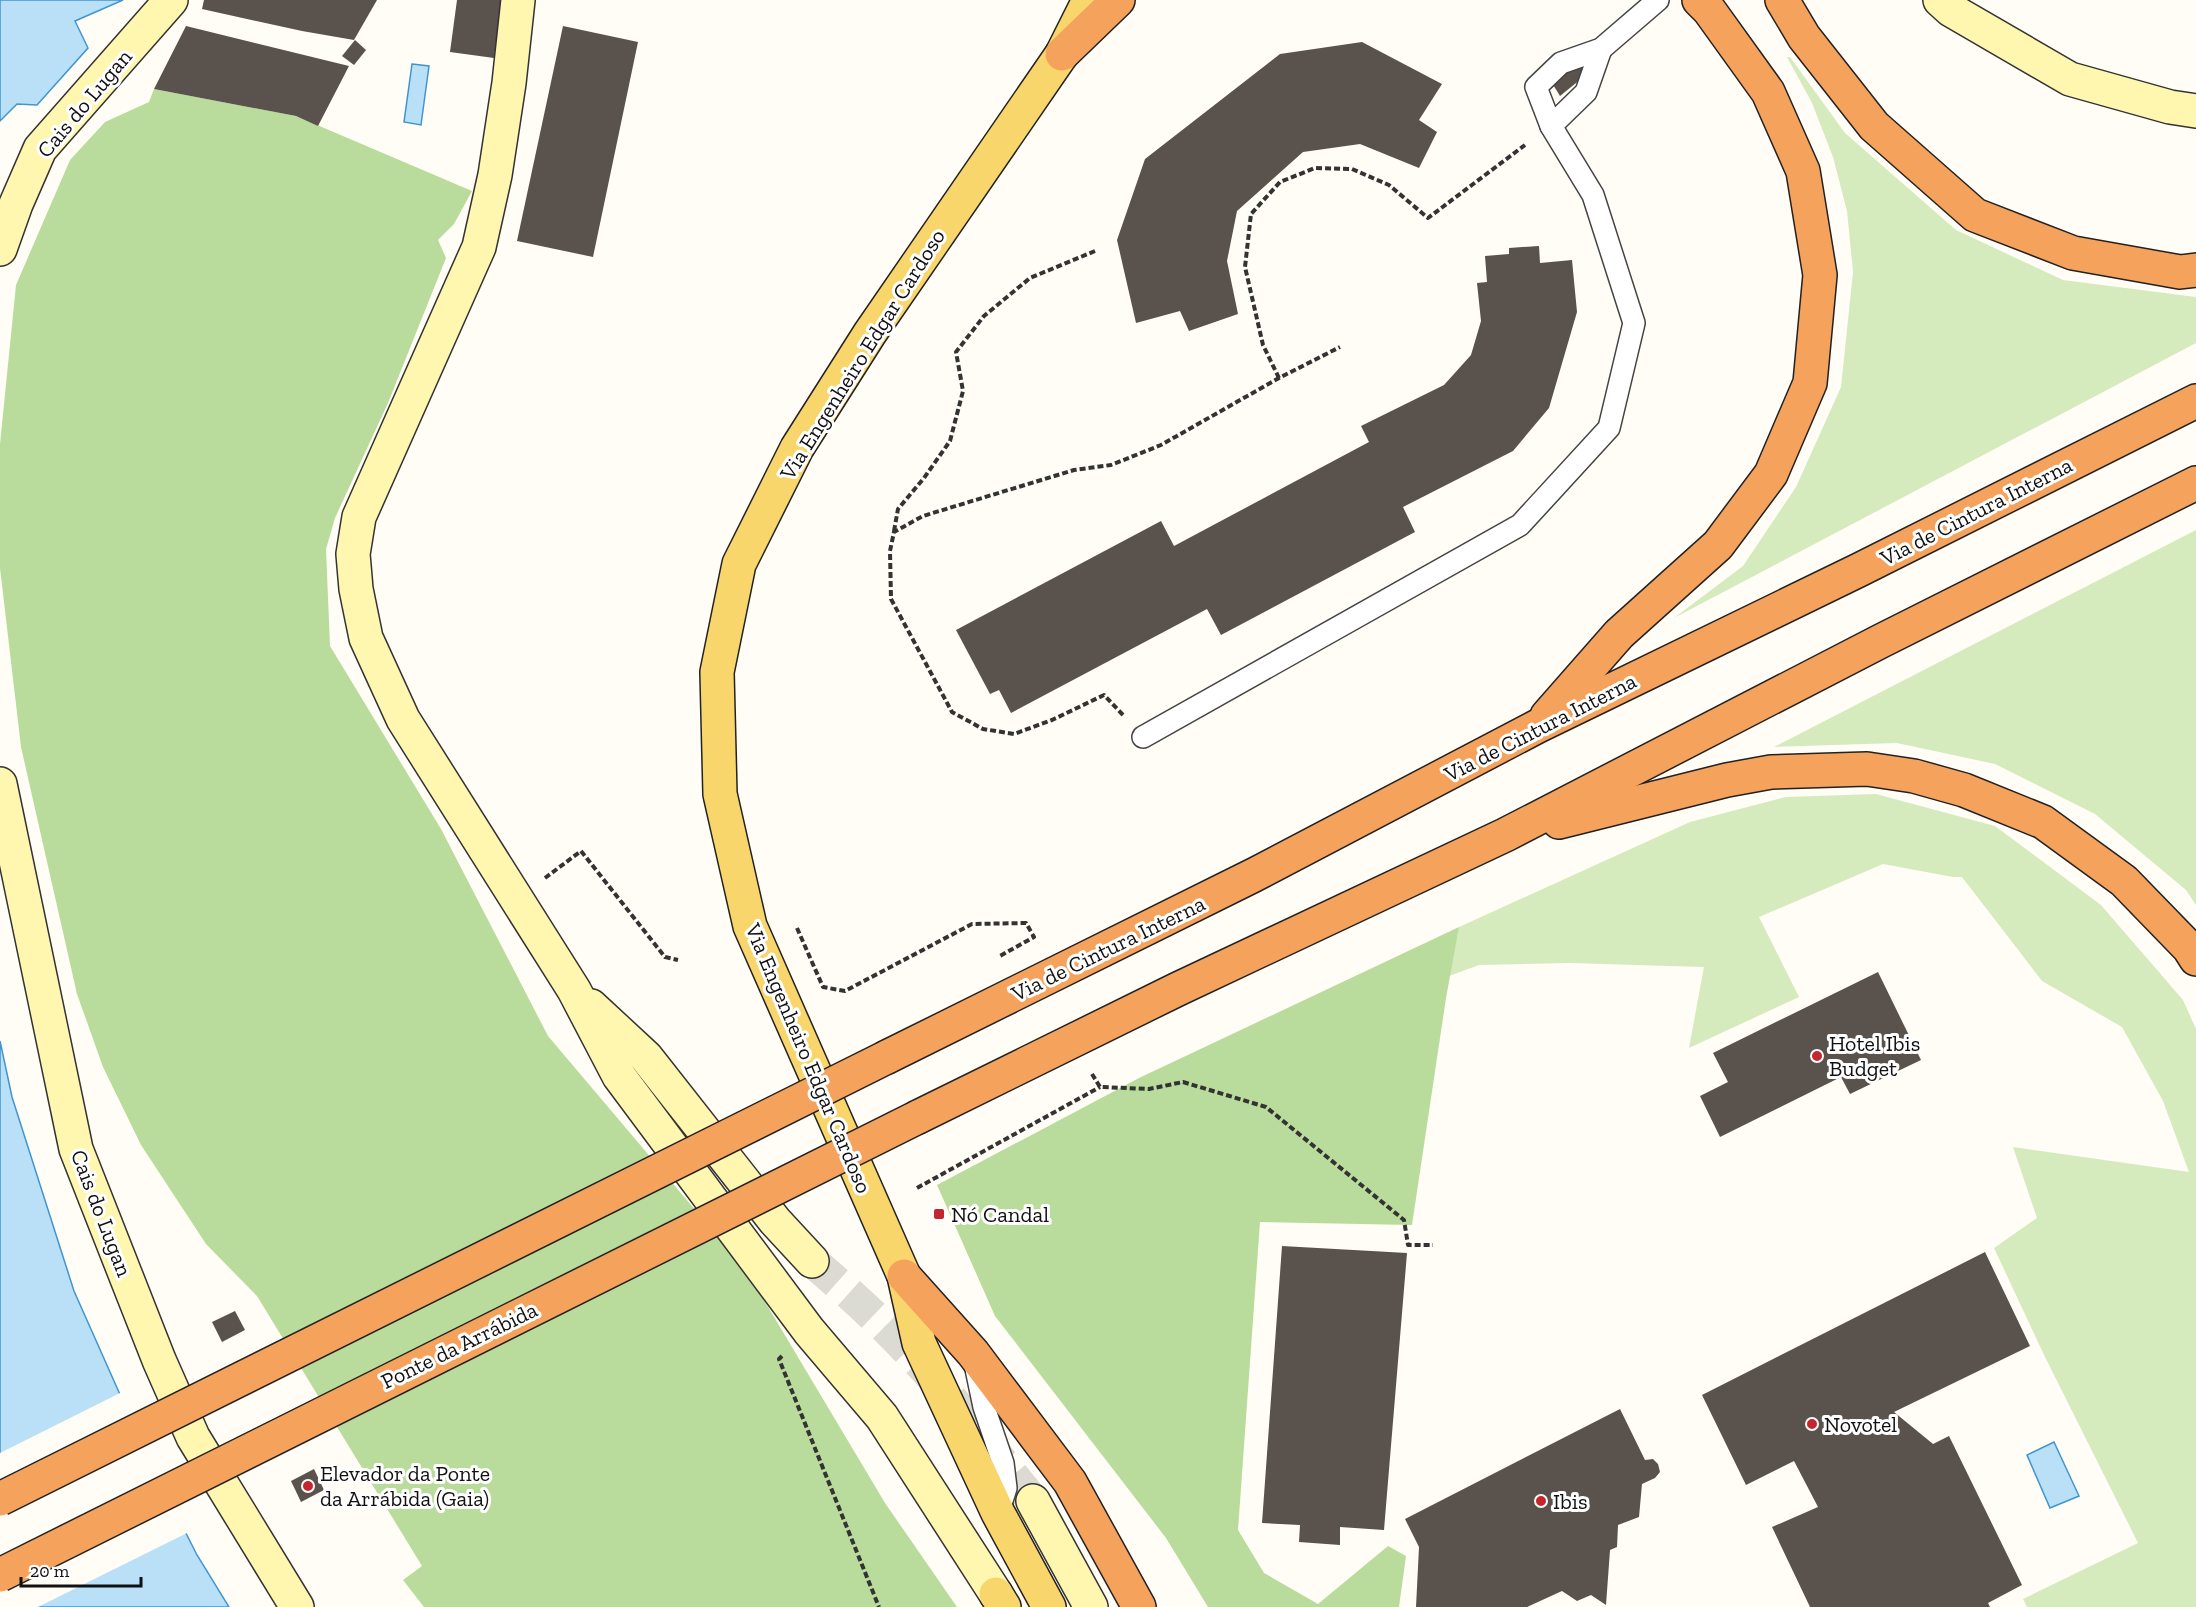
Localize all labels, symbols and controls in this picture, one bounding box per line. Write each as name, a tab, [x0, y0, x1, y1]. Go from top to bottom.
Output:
street label: Cais do Lugan	[31, 43, 138, 163]
street label: Via Engenheiro Edgar Cardoso	[773, 224, 951, 485]
street label: Via de Cintura Interna	[1875, 451, 2077, 572]
street label: Via de Cintura Interna	[1439, 667, 1641, 788]
street label: Via de Cintura Interna	[1006, 890, 1210, 1007]
street label: Via Engenheiro Edgar Cardoso	[739, 918, 878, 1197]
place label: Hotel Ibis Budget	[1829, 1030, 1920, 1082]
marker: Hotel Ibis Budget	[1810, 1049, 1824, 1063]
street label: Cais do Lugan	[65, 1146, 138, 1281]
place label: Nó Candal	[951, 1201, 1049, 1228]
marker: Nó Candal	[932, 1207, 946, 1221]
street label: Ponte da Arrábida	[377, 1296, 542, 1395]
place label: Novotel	[1824, 1411, 1897, 1438]
marker: Novotel	[1805, 1417, 1819, 1431]
place label: Elevador da Ponte da Arrábida (Gaia)	[320, 1460, 490, 1512]
marker: Elevador da Ponte da Arrábida (Gaia)	[301, 1479, 315, 1493]
place label: Ibis	[1553, 1488, 1588, 1515]
marker: Ibis	[1534, 1494, 1548, 1508]
scale bar	[21, 1550, 141, 1588]
text: 20 m	[30, 1560, 70, 1582]

